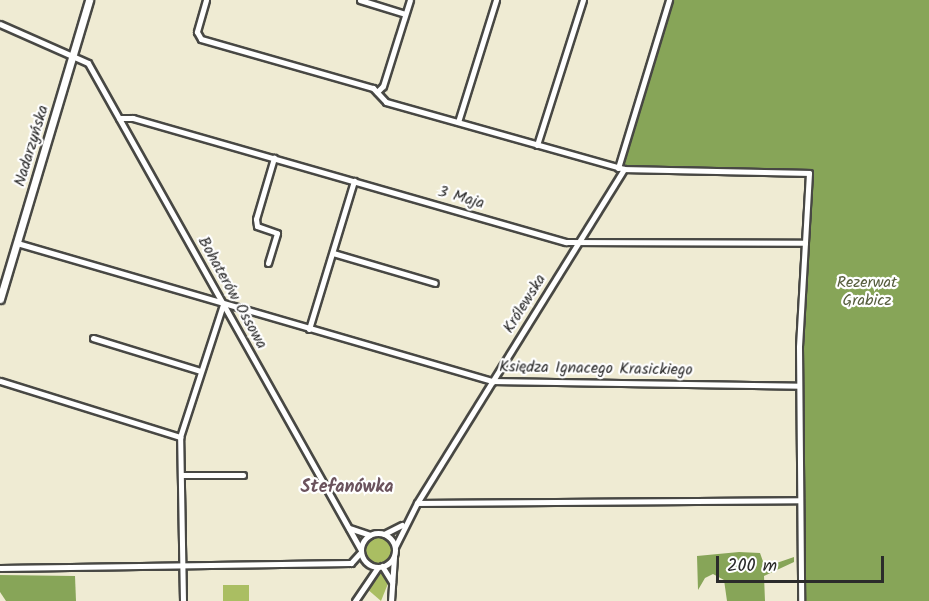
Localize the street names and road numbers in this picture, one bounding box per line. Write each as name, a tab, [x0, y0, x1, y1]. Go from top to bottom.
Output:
street label: Nadarzyńska	[11, 103, 53, 189]
street label: 3 Maja	[436, 182, 486, 214]
street label: Bohaterów Ossowa	[193, 233, 271, 353]
street label: Królewska	[499, 271, 551, 337]
street label: Księdza Ignacego Krasickiego	[499, 358, 693, 380]

